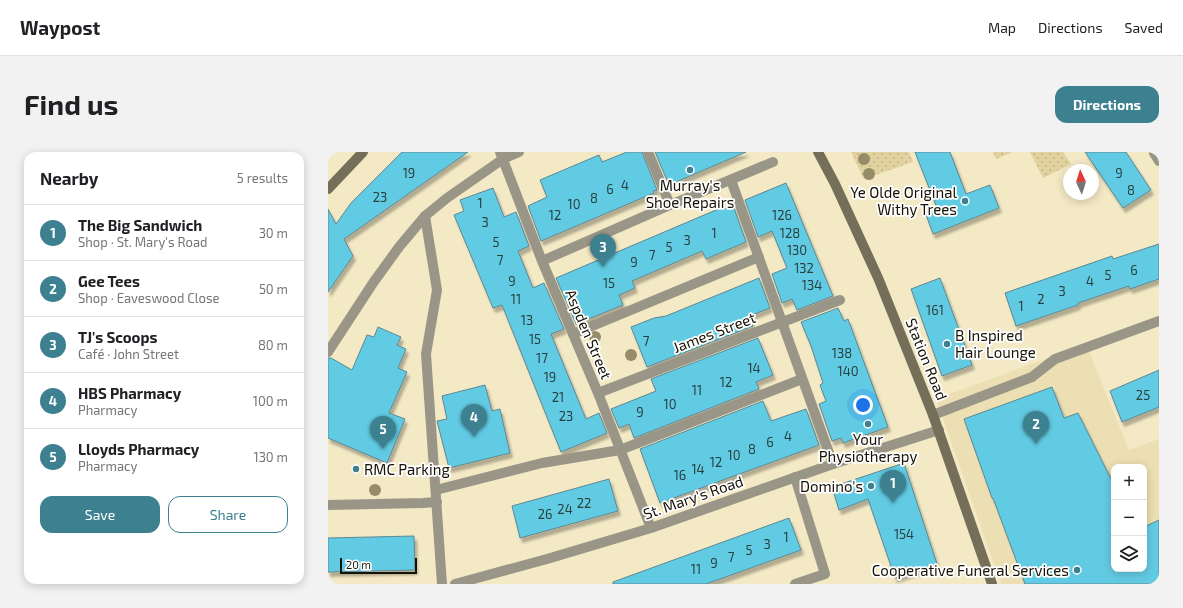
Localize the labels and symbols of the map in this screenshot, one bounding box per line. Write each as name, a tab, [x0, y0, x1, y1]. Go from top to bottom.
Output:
north arrow	[1063, 164, 1099, 200]
house number: 19	[403, 165, 415, 181]
marker: Murray's Shoe Repairs	[685, 165, 695, 175]
house number: 9	[1115, 165, 1123, 181]
place label: Murray's Shoe Repairs	[646, 176, 734, 211]
house number: 4	[621, 177, 629, 193]
house number: 6	[606, 181, 614, 197]
house number: 8	[1127, 182, 1135, 198]
place label: Ye Olde Original Withy Trees	[850, 183, 958, 218]
house number: 23	[373, 189, 387, 205]
house number: 8	[590, 190, 598, 206]
house number: 1	[477, 195, 483, 211]
house number: 10	[567, 196, 581, 212]
marker: Ye Olde Original Withy Trees	[960, 196, 970, 206]
house number: 12	[549, 207, 561, 223]
house number: 126	[772, 207, 792, 223]
house number: 3	[481, 214, 489, 230]
house number: 1	[711, 225, 717, 241]
house number: 128	[780, 225, 800, 241]
house number: 3	[683, 232, 691, 248]
house number: 5	[493, 234, 500, 250]
pin: 3	[590, 234, 616, 267]
house number: 5	[666, 239, 673, 255]
house number: 130	[787, 242, 807, 258]
house number: 7	[649, 247, 656, 263]
house number: 7	[497, 252, 504, 268]
house number: 9	[630, 254, 638, 270]
house number: 132	[794, 260, 814, 276]
house number: 6	[1130, 262, 1138, 278]
house number: 5	[1105, 267, 1112, 283]
house number: 9	[508, 273, 516, 289]
house number: 4	[1086, 273, 1094, 289]
house number: 15	[603, 275, 615, 291]
house number: 134	[802, 277, 822, 293]
house number: 3	[1058, 283, 1066, 299]
street label: Aspden Street	[562, 286, 616, 382]
house number: 11	[511, 291, 521, 307]
house number: 2	[1037, 291, 1045, 307]
house number: 1	[1018, 298, 1024, 314]
house number: 161	[926, 302, 944, 318]
street label: James Street	[670, 308, 758, 356]
house number: 13	[521, 312, 533, 328]
street label: Station Road	[902, 315, 952, 403]
place label: B Inspired Hair Lounge	[955, 326, 1036, 361]
house number: 15	[529, 331, 541, 347]
house number: 7	[643, 333, 650, 349]
marker: B Inspired Hair Lounge	[942, 339, 952, 349]
house number: 138	[832, 345, 852, 361]
house number: 17	[536, 350, 548, 366]
house number: 14	[747, 360, 761, 376]
house number: 140	[837, 363, 859, 379]
house number: 19	[544, 369, 556, 385]
house number: 12	[720, 374, 732, 390]
house number: 11	[692, 382, 702, 398]
house number: 25	[1136, 387, 1150, 403]
house number: 21	[552, 389, 564, 405]
your location	[853, 395, 873, 415]
house number: 10	[663, 396, 677, 412]
pin: 4	[461, 404, 487, 437]
house number: 9	[636, 404, 644, 420]
house number: 23	[559, 408, 573, 424]
pin: 2	[1023, 411, 1049, 444]
pin: 5	[370, 416, 396, 449]
marker: Your Physiotherapy	[863, 419, 873, 429]
house number: 4	[784, 428, 792, 444]
place label: Your Physiotherapy	[819, 430, 917, 465]
house number: 6	[766, 434, 774, 450]
house number: 8	[748, 441, 756, 457]
house number: 10	[727, 447, 741, 463]
house number: 12	[710, 454, 722, 470]
place label: RMC Parking	[364, 460, 450, 478]
house number: 14	[691, 461, 705, 477]
marker: RMC Parking	[351, 464, 361, 474]
house number: 16	[674, 467, 686, 483]
pin: 1	[880, 470, 906, 503]
street label: St. Mary's Road	[641, 471, 745, 523]
place label: Domino's	[800, 477, 863, 495]
marker: Domino's	[866, 481, 876, 491]
house number: 22	[577, 495, 591, 511]
house number: 24	[557, 501, 573, 517]
house number: 26	[538, 506, 552, 522]
house number: 154	[894, 526, 914, 542]
house number: 1	[783, 529, 789, 545]
house number: 3	[763, 536, 771, 552]
house number: 5	[746, 542, 753, 558]
house number: 7	[728, 549, 735, 565]
house number: 9	[710, 555, 718, 571]
scale bar	[340, 556, 417, 575]
house number: 11	[691, 561, 701, 577]
place label: Cooperative Funeral Services	[872, 561, 1069, 579]
marker: Cooperative Funeral Services	[1072, 565, 1082, 575]

